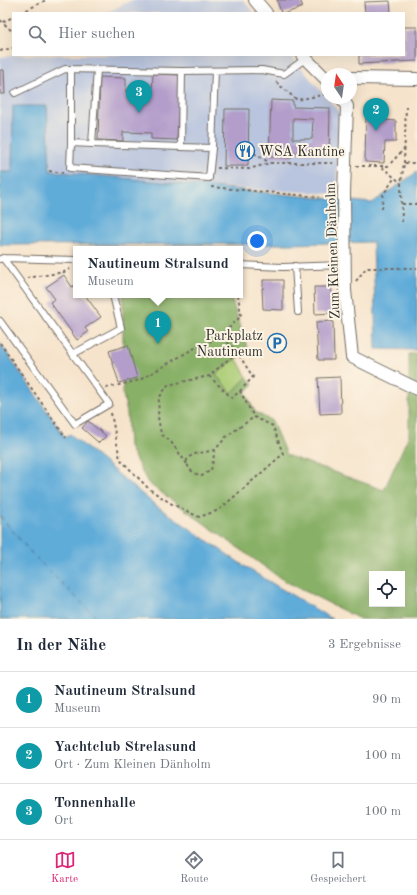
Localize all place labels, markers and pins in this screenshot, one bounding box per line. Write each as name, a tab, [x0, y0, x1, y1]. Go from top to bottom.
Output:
pin: 3	[126, 80, 152, 113]
pin: 2	[363, 98, 389, 131]
restaurant icon: WSA Kantine	[234, 140, 256, 162]
place label: WSA Kantine	[259, 145, 345, 159]
pin: 1	[145, 311, 171, 344]
place label: Parkplatz Nautineum	[197, 329, 263, 359]
parking icon: Parkplatz Nautineum	[266, 332, 288, 354]

